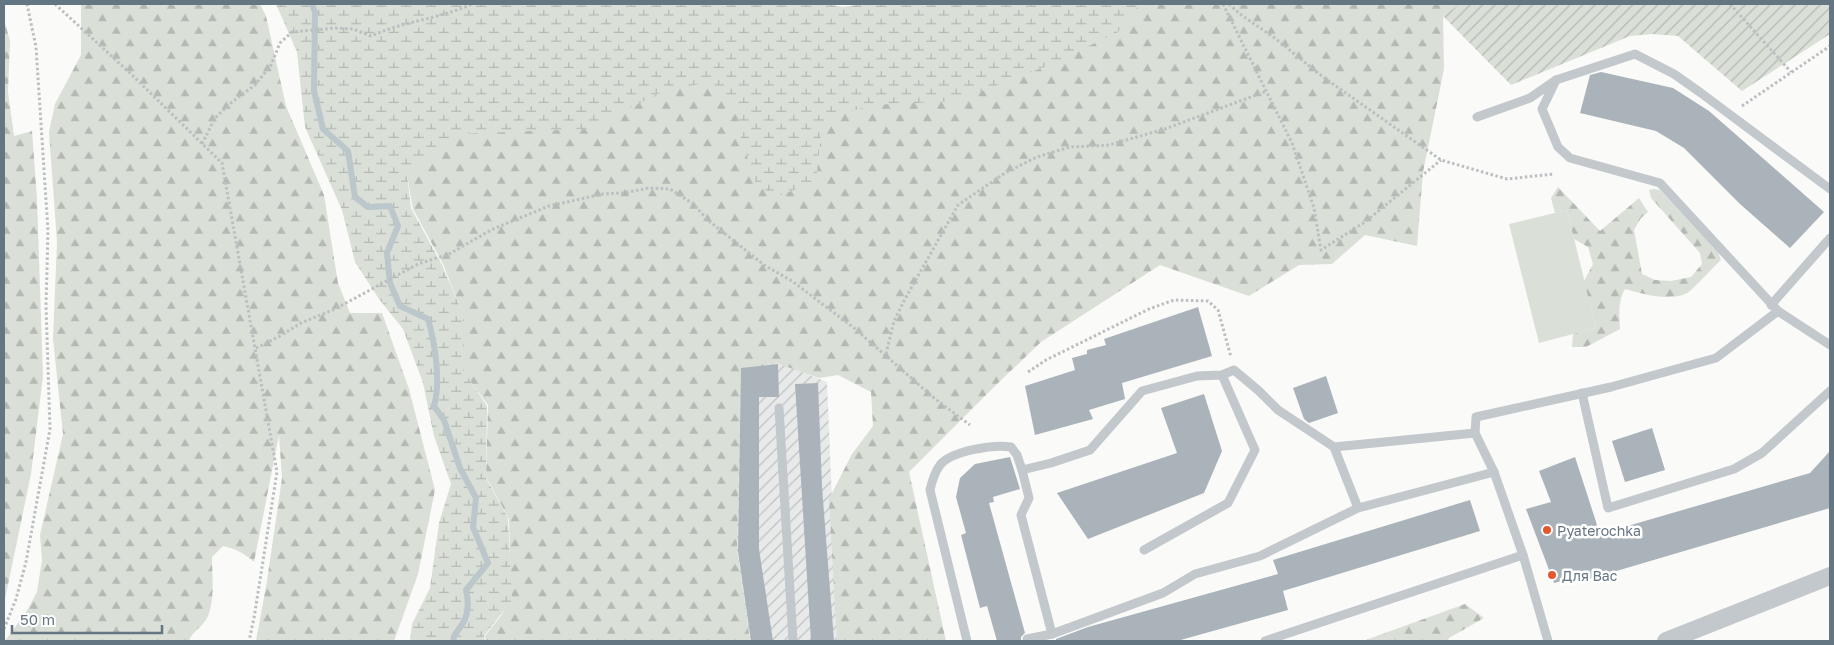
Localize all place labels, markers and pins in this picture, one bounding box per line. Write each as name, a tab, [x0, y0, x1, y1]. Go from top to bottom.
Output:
place label: Pyaterochka	[1557, 522, 1641, 539]
marker: Pyaterochka	[1541, 524, 1553, 536]
place label: Для Вас	[1562, 567, 1618, 584]
marker: Для Вас	[1546, 569, 1558, 581]

